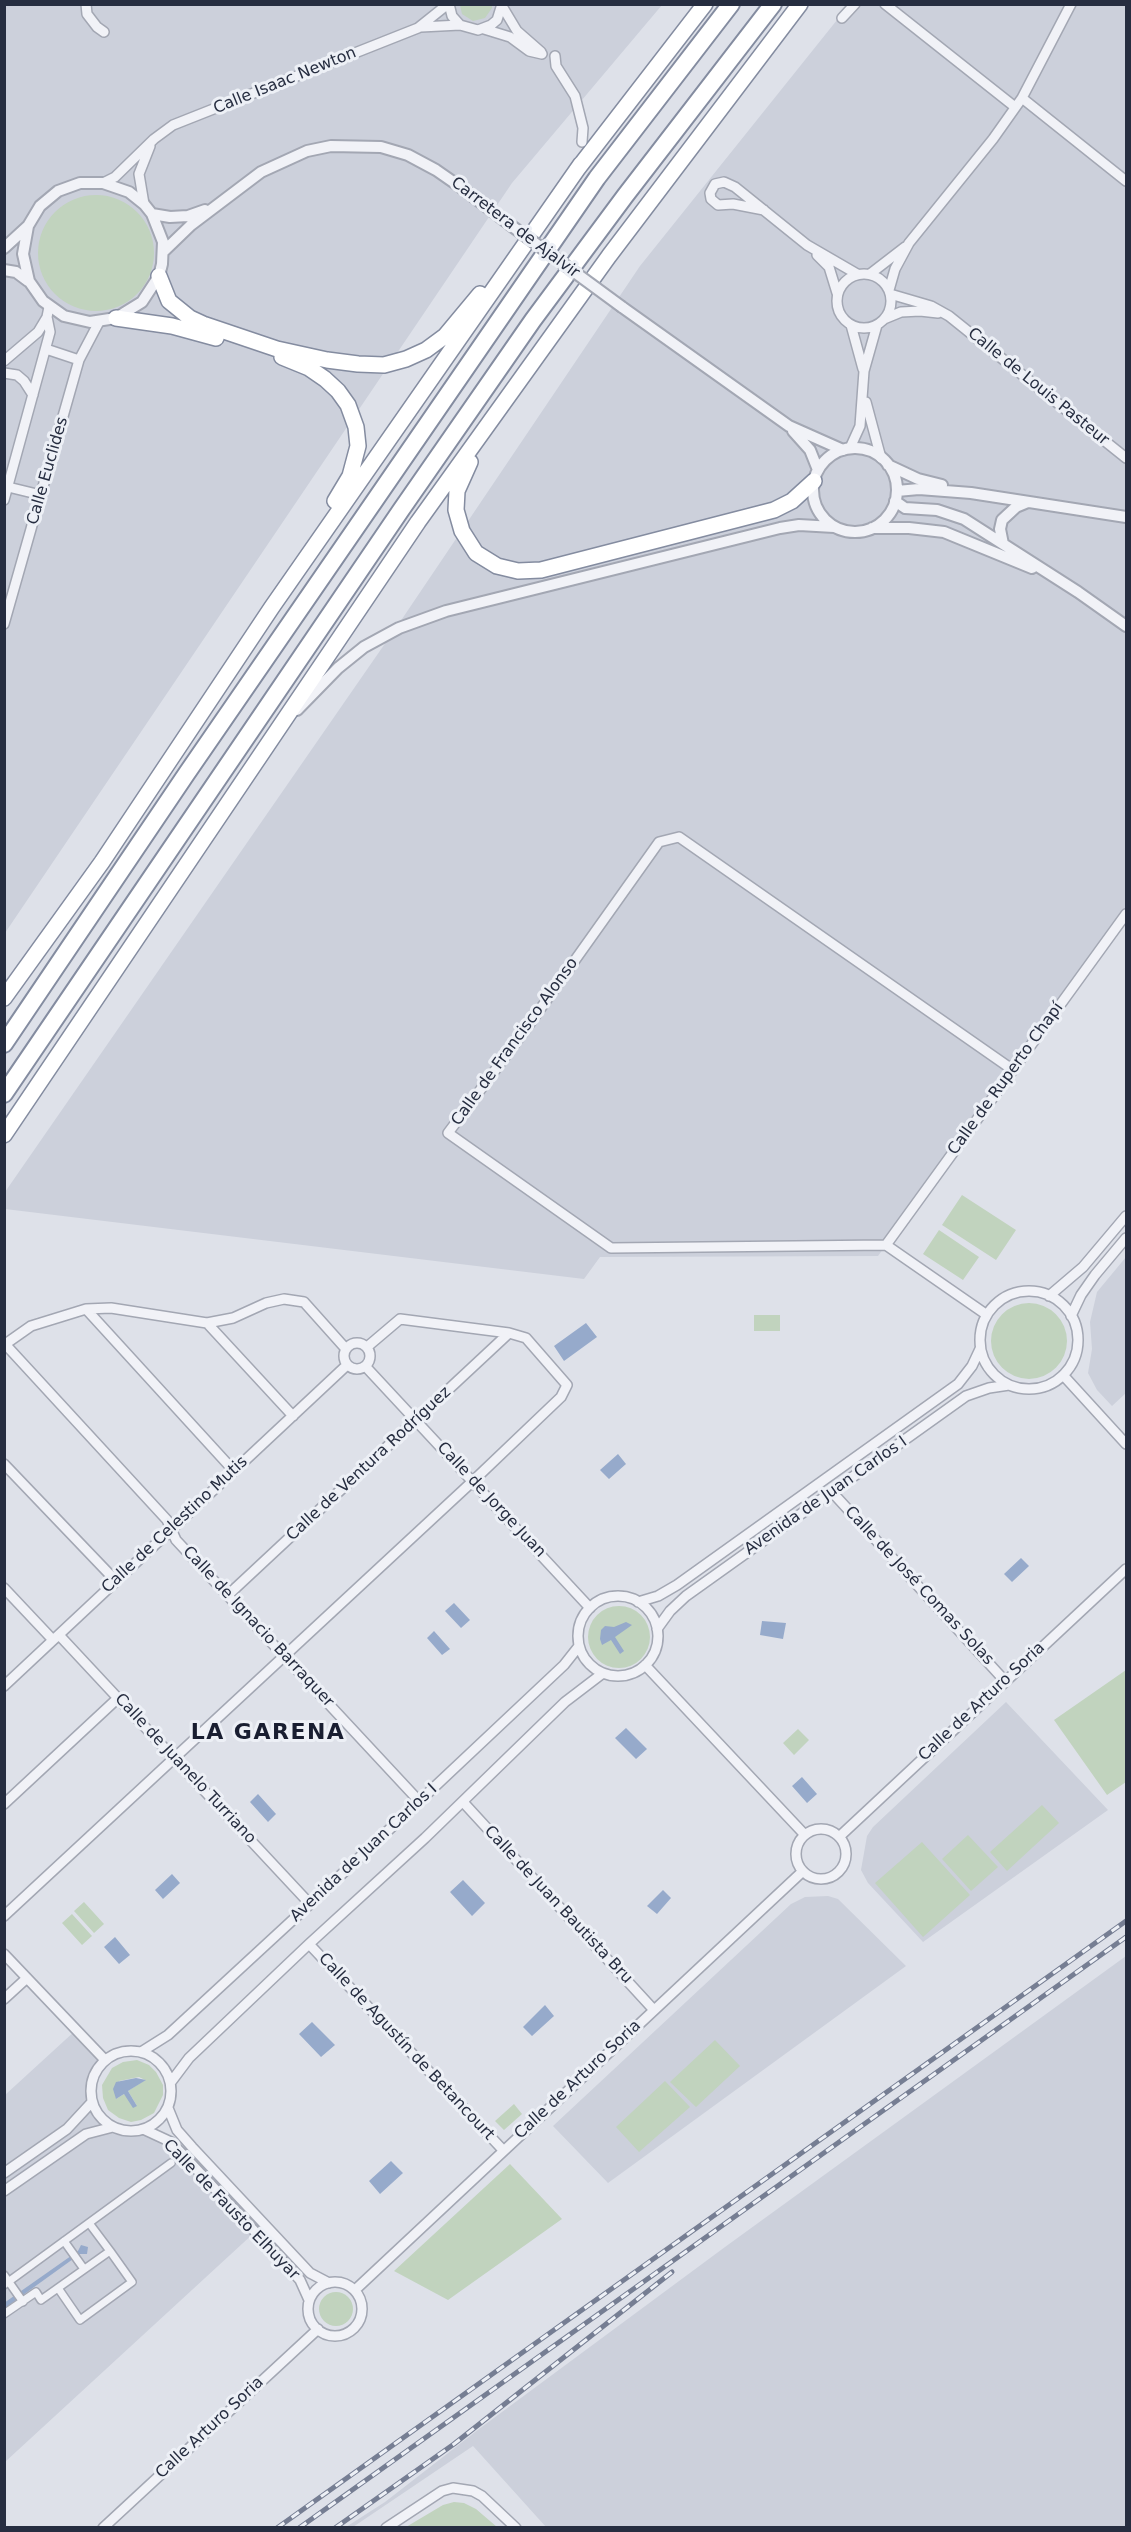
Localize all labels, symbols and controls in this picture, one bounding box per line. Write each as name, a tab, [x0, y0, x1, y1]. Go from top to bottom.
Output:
street label: Calle Isaac Newton	[211, 44, 359, 118]
street label: Carretera de Ajalvir	[447, 173, 583, 283]
street label: Calle de Louis Pasteur	[963, 324, 1113, 450]
street label: Calle Euclides	[23, 415, 73, 527]
street label: Calle de Francisco Alonso	[448, 954, 582, 1130]
street label: Calle de Ruperto Chapí	[944, 999, 1068, 1159]
street label: Calle de Ventura Rodríguez	[283, 1383, 455, 1545]
street label: Avenida de Juan Carlos I	[741, 1433, 911, 1559]
street label: Calle de Jorge Juan	[433, 1438, 549, 1562]
street label: Calle de Celestino Mutis	[98, 1452, 252, 1598]
street label: Calle de José Comas Solas	[840, 1503, 998, 1669]
street label: Calle de Ignacio Barraquer	[178, 1543, 338, 1711]
street label: Calle de Arturo Soria	[915, 1638, 1049, 1766]
street label: Calle de Juanelo Turriano	[110, 1690, 260, 1848]
district label: LA GARENA	[191, 1720, 345, 1746]
street label: Avenida de Juan Carlos I	[287, 1780, 441, 1926]
street label: Calle de Juan Bautista Bru	[480, 1822, 636, 1988]
street label: Calle de Agustín de Betancourt	[314, 1949, 498, 2145]
street label: Calle de Arturo Soria	[511, 2016, 645, 2144]
street label: Calle de Fausto Elhuyar	[159, 2136, 303, 2284]
street label: Calle Arturo Soria	[152, 2373, 268, 2483]

